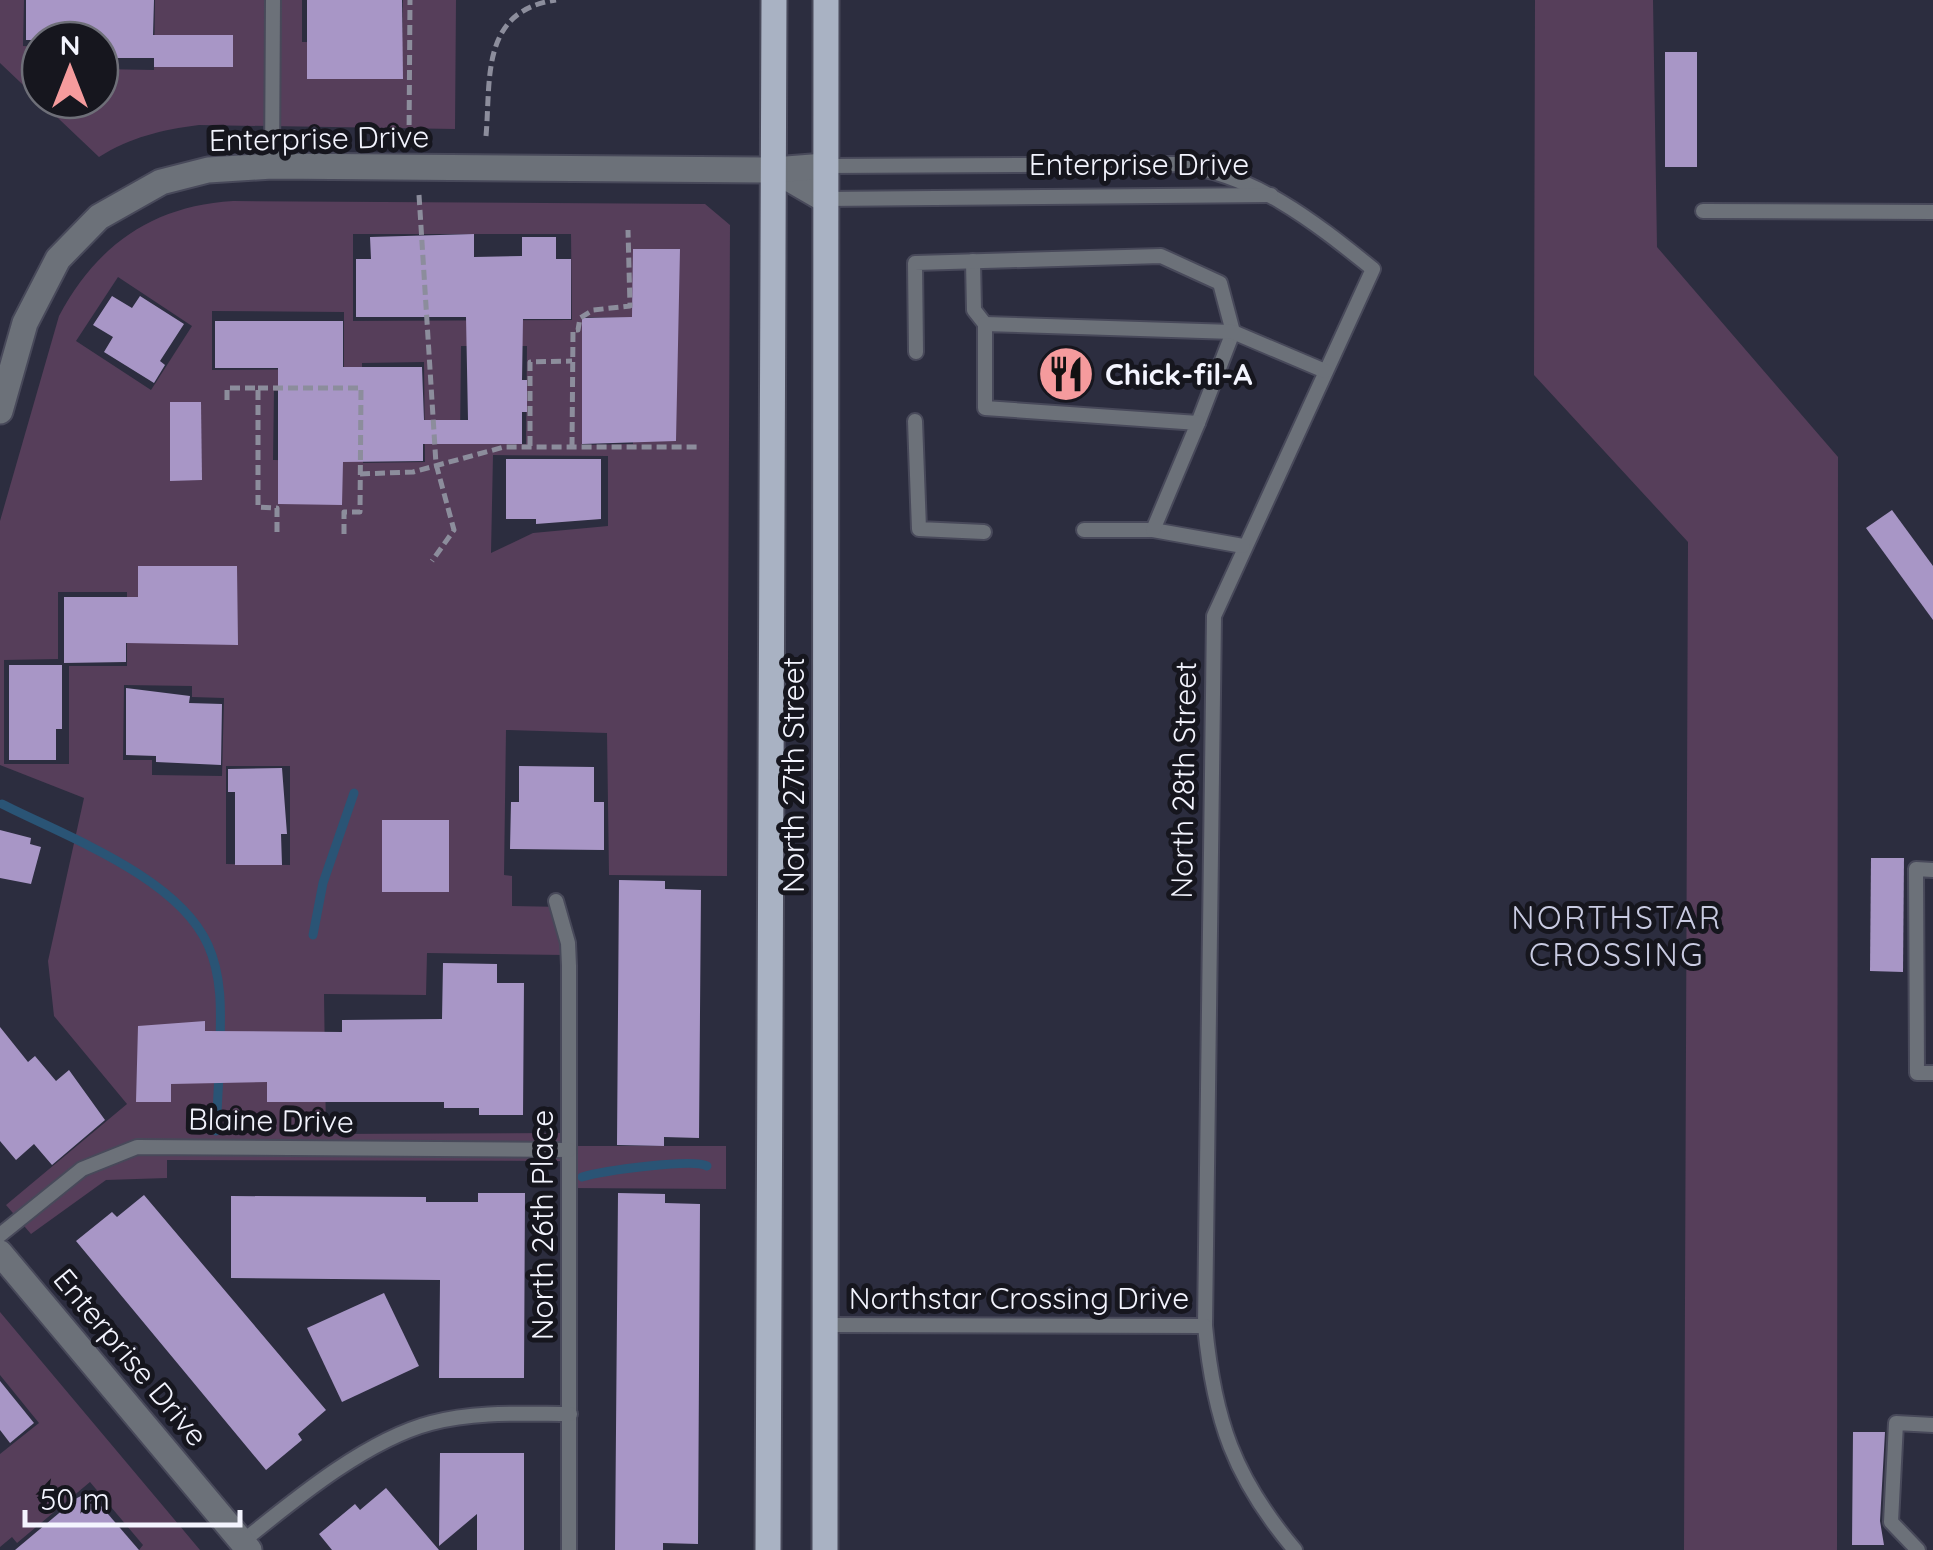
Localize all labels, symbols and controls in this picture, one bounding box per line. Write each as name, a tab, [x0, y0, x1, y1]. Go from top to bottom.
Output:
north arrow	[20, 20, 120, 120]
text: N	[60, 27, 80, 62]
street label: Enterprise Drive	[208, 117, 430, 159]
street label: Enterprise Drive	[1029, 145, 1249, 183]
restaurant icon: Chick-fil-A	[1036, 344, 1096, 404]
place label: Chick-fil-A	[1105, 355, 1252, 393]
street label: North 27th Street	[774, 657, 812, 893]
street label: North 28th Street	[1162, 661, 1204, 899]
district label: NORTHSTAR CROSSING	[1511, 897, 1723, 974]
street label: Blaine Drive	[188, 1100, 354, 1140]
street label: North 26th Place	[523, 1110, 561, 1340]
street label: Enterprise Drive	[46, 1260, 216, 1454]
street label: Northstar Crossing Drive	[849, 1279, 1189, 1317]
scale bar	[25, 1465, 240, 1527]
text: 50 m	[40, 1480, 110, 1518]

